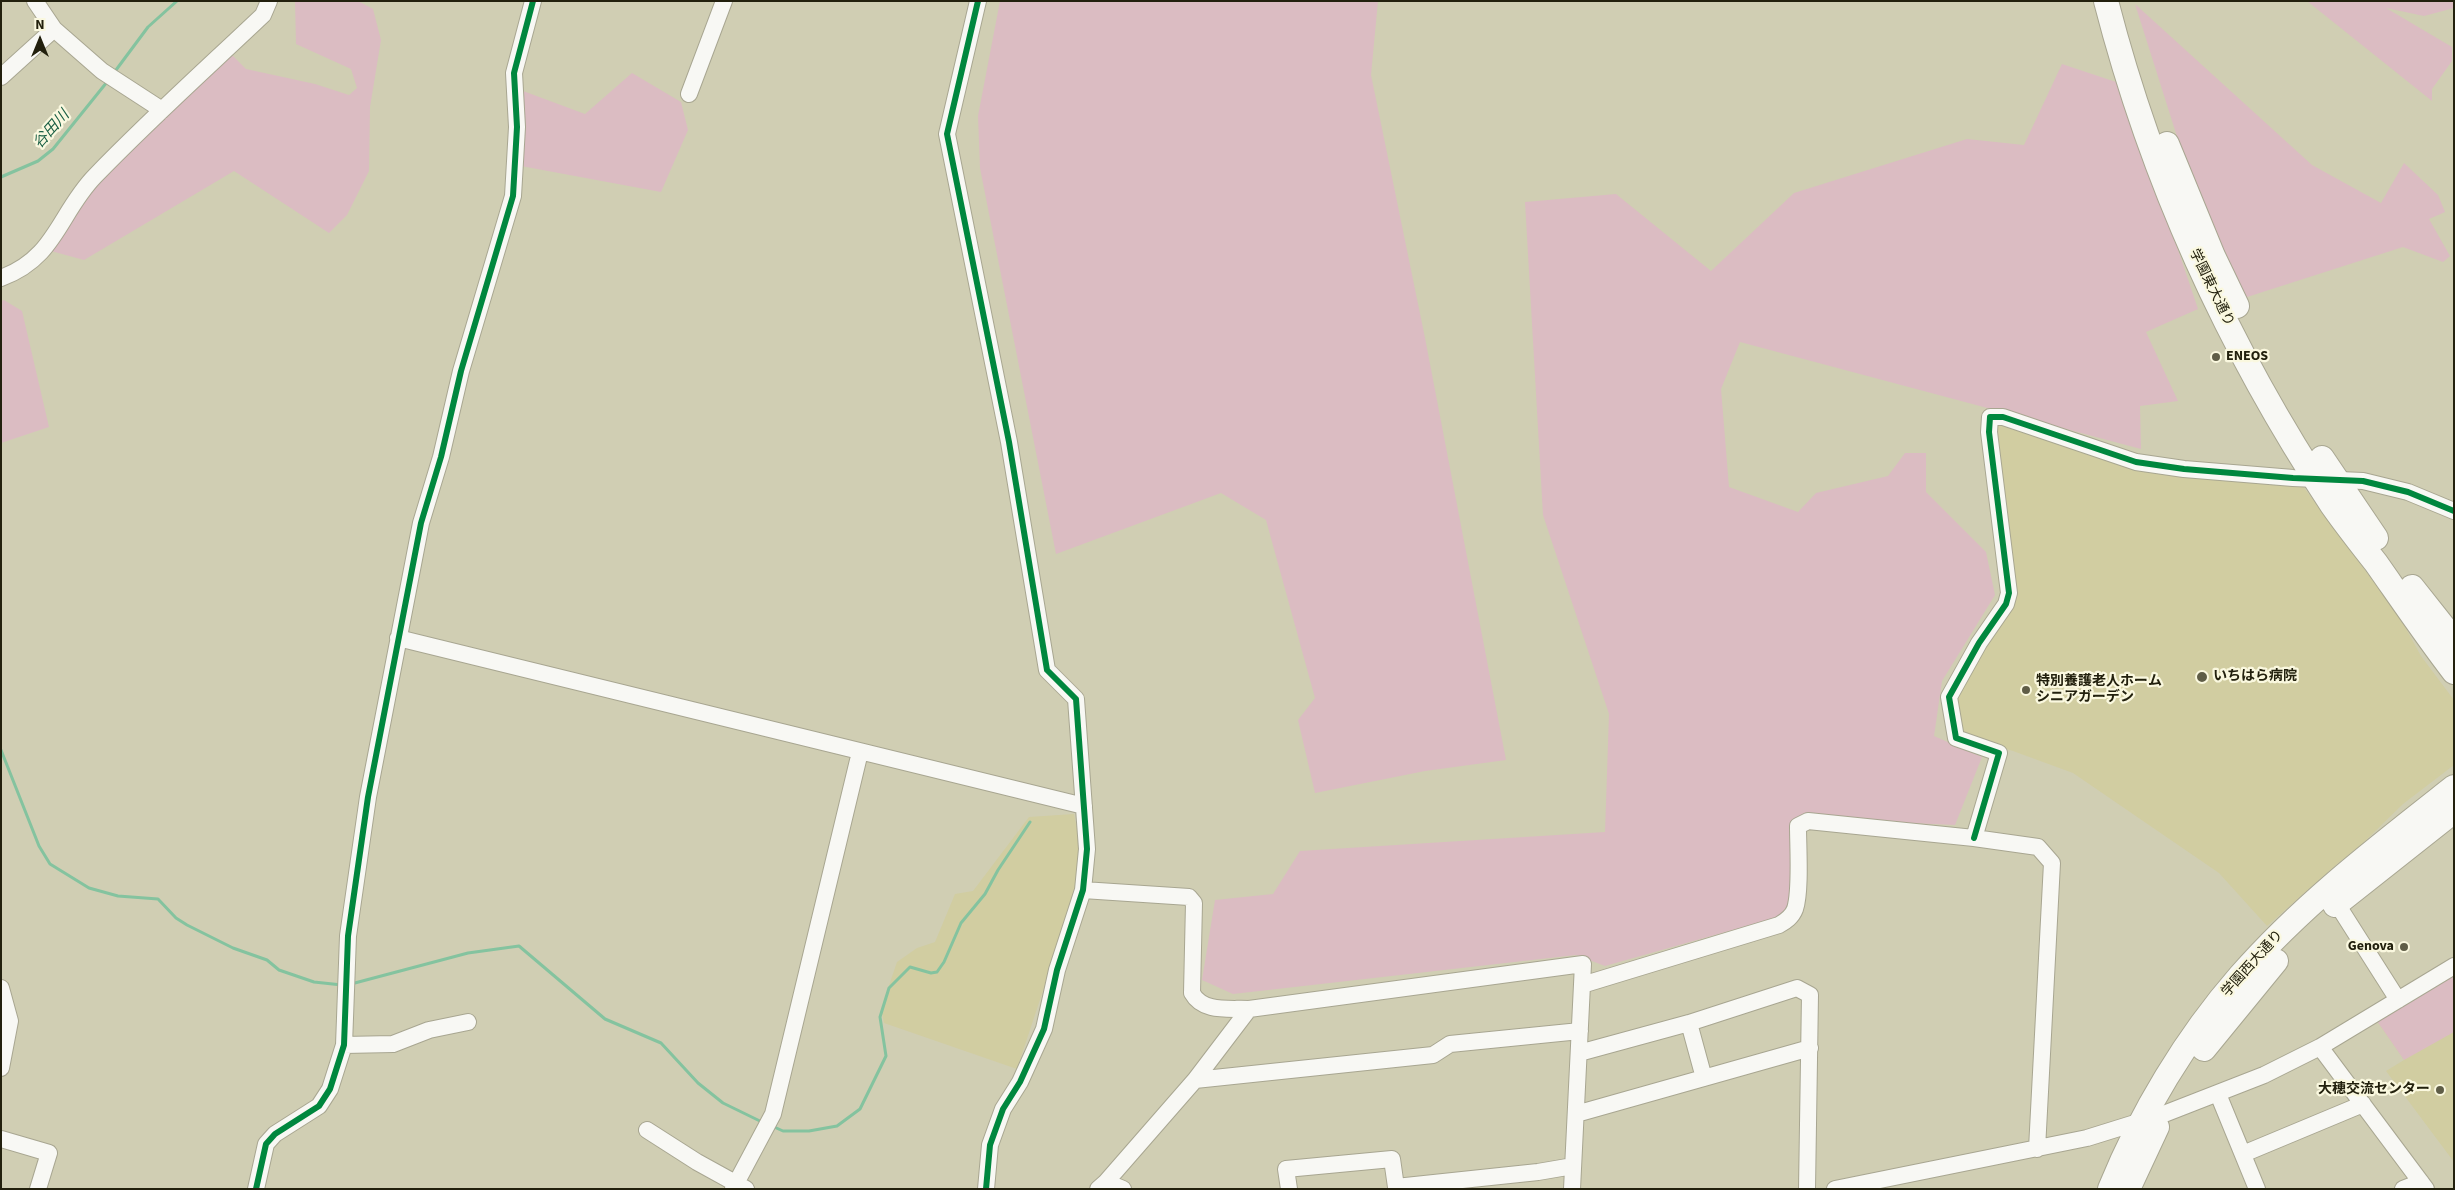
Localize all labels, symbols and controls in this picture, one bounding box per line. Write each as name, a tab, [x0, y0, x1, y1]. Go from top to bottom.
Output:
north arrow	[15, 15, 65, 65]
text: N	[35, 15, 45, 35]
water label: 谷田川	[30, 107, 74, 153]
street label: 学園東大通り	[2185, 247, 2237, 329]
place label: ENEOS	[2226, 349, 2268, 365]
marker: ENEOS	[2210, 351, 2222, 363]
place label: いちはら病院	[2213, 669, 2297, 685]
marker: いちはら病院	[2195, 670, 2209, 684]
place label: 特別養護老人ホーム シニアガーデン	[2036, 674, 2162, 706]
marker: 特別養護老人ホーム シニアガーデン	[2020, 684, 2032, 696]
street label: 学園西大通り	[2219, 927, 2287, 1001]
place label: Genova	[2348, 939, 2394, 955]
marker: Genova	[2398, 941, 2410, 953]
place label: 大穂交流センター	[2318, 1082, 2430, 1098]
marker: 大穂交流センター	[2434, 1084, 2446, 1096]

